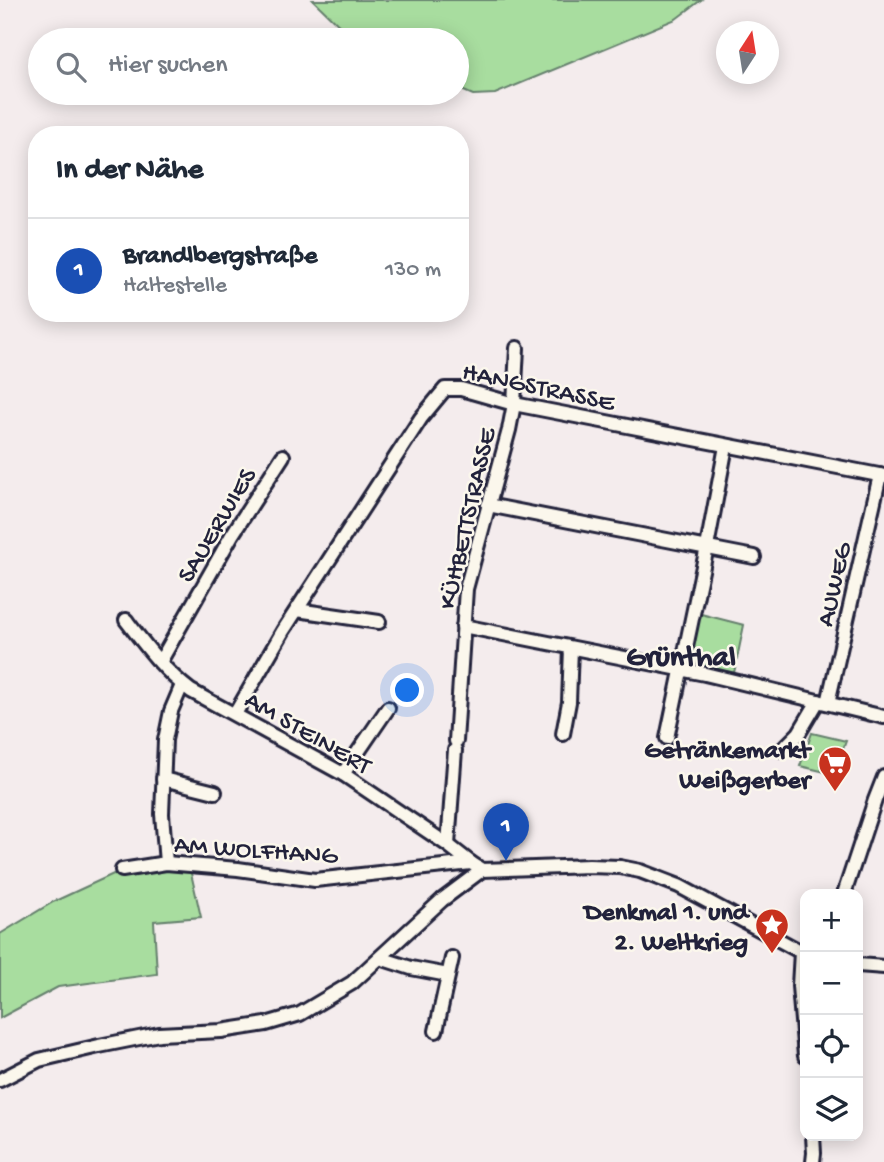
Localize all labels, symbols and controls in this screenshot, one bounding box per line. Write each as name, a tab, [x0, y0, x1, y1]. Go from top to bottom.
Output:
north arrow	[716, 21, 779, 84]
search box	[28, 28, 469, 105]
icon: search	[52, 48, 90, 86]
text: Hier suchen	[108, 51, 228, 82]
text: In der Nähe	[56, 154, 203, 189]
text: Brandlbergstraße	[123, 242, 317, 273]
text: 1	[74, 257, 84, 284]
text: 130 m	[385, 257, 441, 284]
text: Haltestelle	[123, 273, 227, 300]
street label: HANGSTRASSE	[459, 358, 618, 421]
street label: KÜHBETTSTRASSE	[433, 425, 505, 613]
street label: SAUERWIES	[172, 462, 266, 590]
street label: AUWEG	[812, 539, 861, 630]
district label: Grünthal	[626, 642, 736, 677]
your location	[390, 673, 424, 707]
street label: AM STEINERT	[238, 686, 376, 784]
place label: Getränkemarkt Weißgerber	[644, 737, 813, 798]
supermarket icon: Getränkemarkt Weißgerber	[816, 744, 854, 793]
pin: 1	[483, 803, 529, 861]
street label: AM WOLFHANG	[173, 831, 340, 874]
map controls	[800, 889, 863, 1141]
button: +	[800, 889, 863, 952]
place label: Denkmal 1. und 2. Weltkrieg	[582, 899, 751, 960]
place icon: Denkmal 1. und 2. Weltkrieg	[753, 906, 791, 955]
button: −	[800, 952, 863, 1015]
button: locate	[800, 1015, 863, 1078]
button: layers	[800, 1078, 863, 1141]

